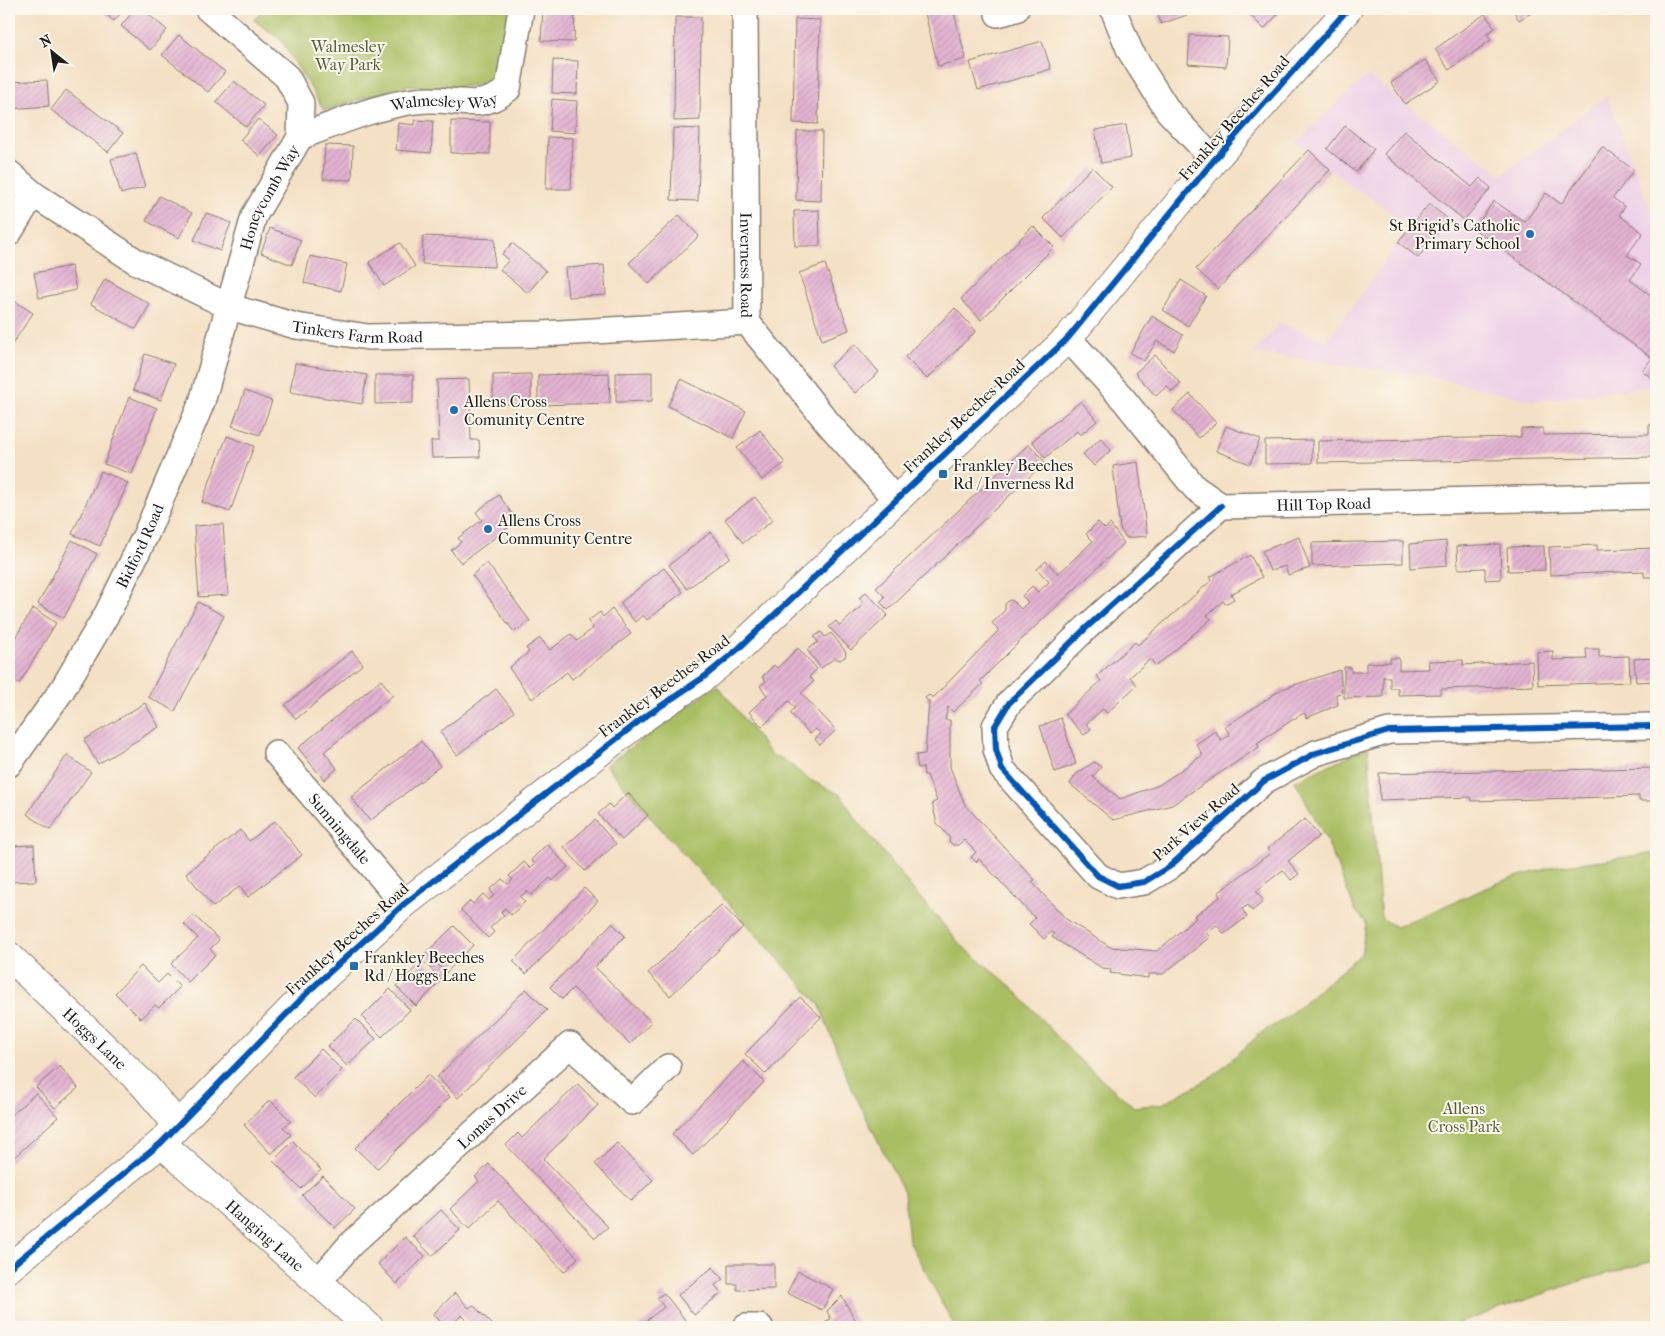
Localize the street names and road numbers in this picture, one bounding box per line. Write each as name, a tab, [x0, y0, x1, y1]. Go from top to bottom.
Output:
street label: Frankley Beeches Road	[1175, 51, 1294, 184]
street label: Walmesley Way	[388, 88, 501, 115]
street label: Honeycomb Way	[235, 141, 303, 252]
street label: Inverness Road	[737, 212, 756, 318]
street label: Tinkers Farm Road	[291, 316, 423, 347]
street label: Frankley Beeches Road	[899, 355, 1029, 477]
street label: Hill Top Road	[1276, 493, 1372, 514]
street label: Bidford Road	[112, 500, 167, 591]
street label: Frankley Beeches Road	[595, 630, 734, 742]
street label: Park View Road	[1149, 779, 1244, 865]
street label: Sunningdale	[305, 789, 375, 868]
street label: Frankley Beeches Road	[281, 878, 413, 999]
street label: Hoggs Lane	[59, 1003, 131, 1073]
street label: Lomas Drive	[453, 1080, 530, 1152]
street label: Hanging Lane	[222, 1195, 308, 1275]

